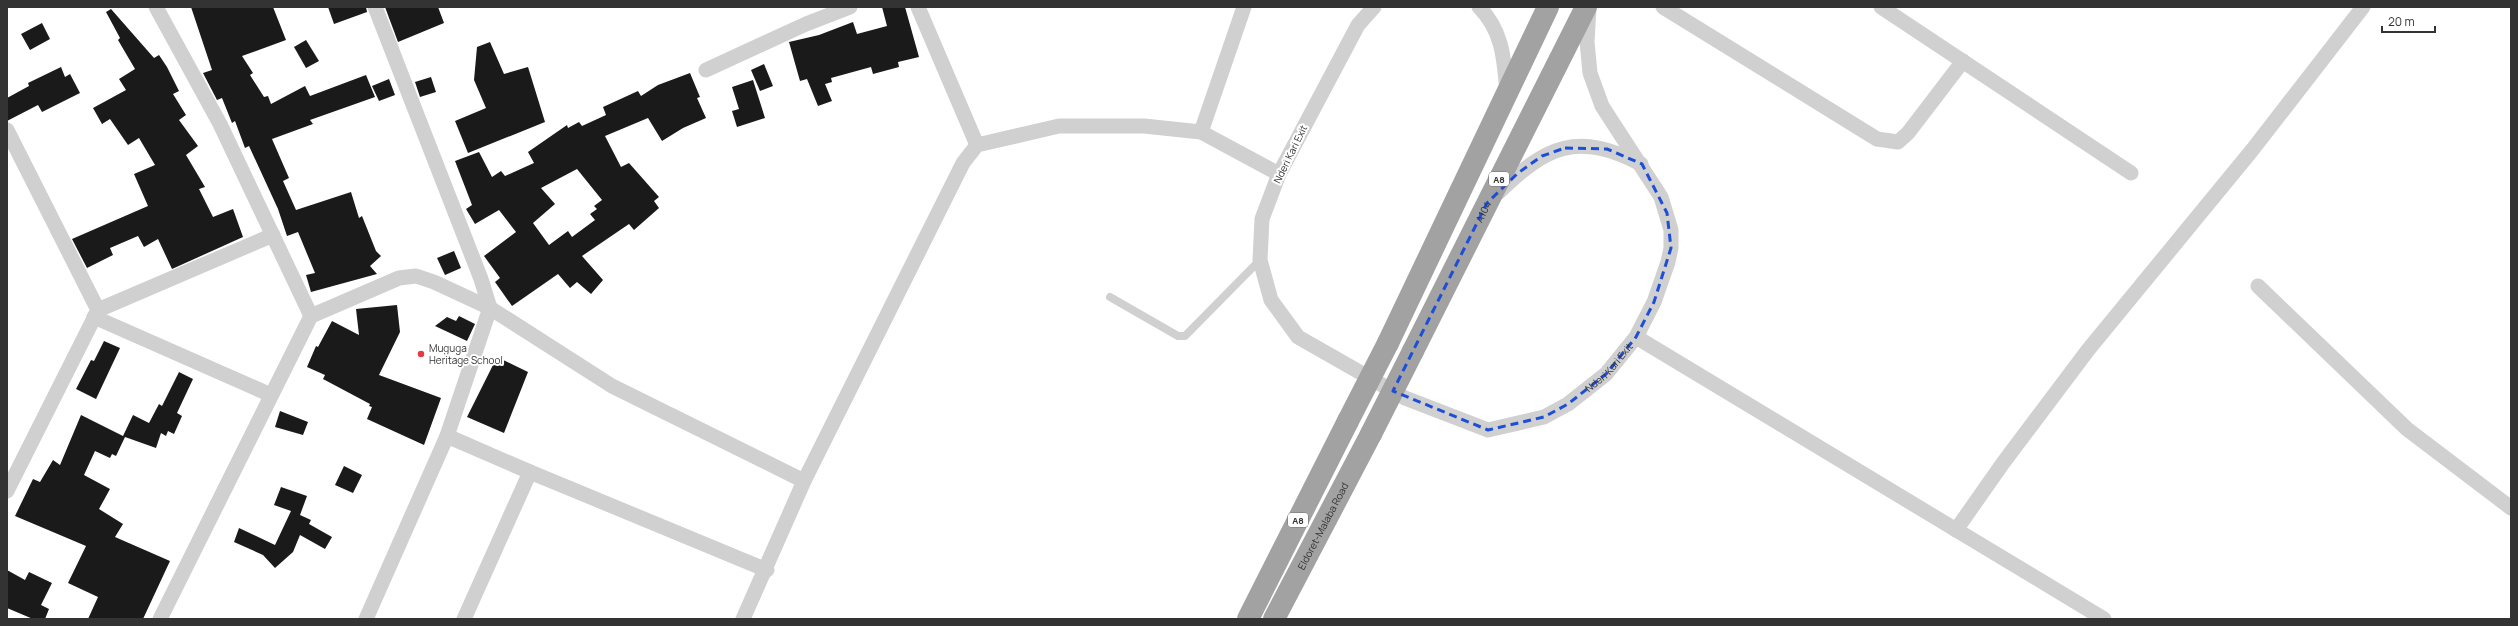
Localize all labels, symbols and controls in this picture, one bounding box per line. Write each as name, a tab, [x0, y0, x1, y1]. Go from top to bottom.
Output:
scale bar	[2382, 8, 2435, 34]
text: 20 m	[2388, 13, 2415, 30]
street label: Nderi Kari Exit	[1270, 122, 1310, 186]
road number: A8	[1489, 172, 1509, 186]
street label: A104	[1472, 198, 1494, 225]
street label: Nderi Kari Exit	[1582, 340, 1636, 395]
place label: Muguga Heritage School	[429, 341, 503, 367]
marker: Muguga Heritage School	[416, 349, 426, 359]
street label: Eldoret-Malaba Road	[1294, 480, 1351, 572]
road number: A8	[1288, 513, 1308, 527]

